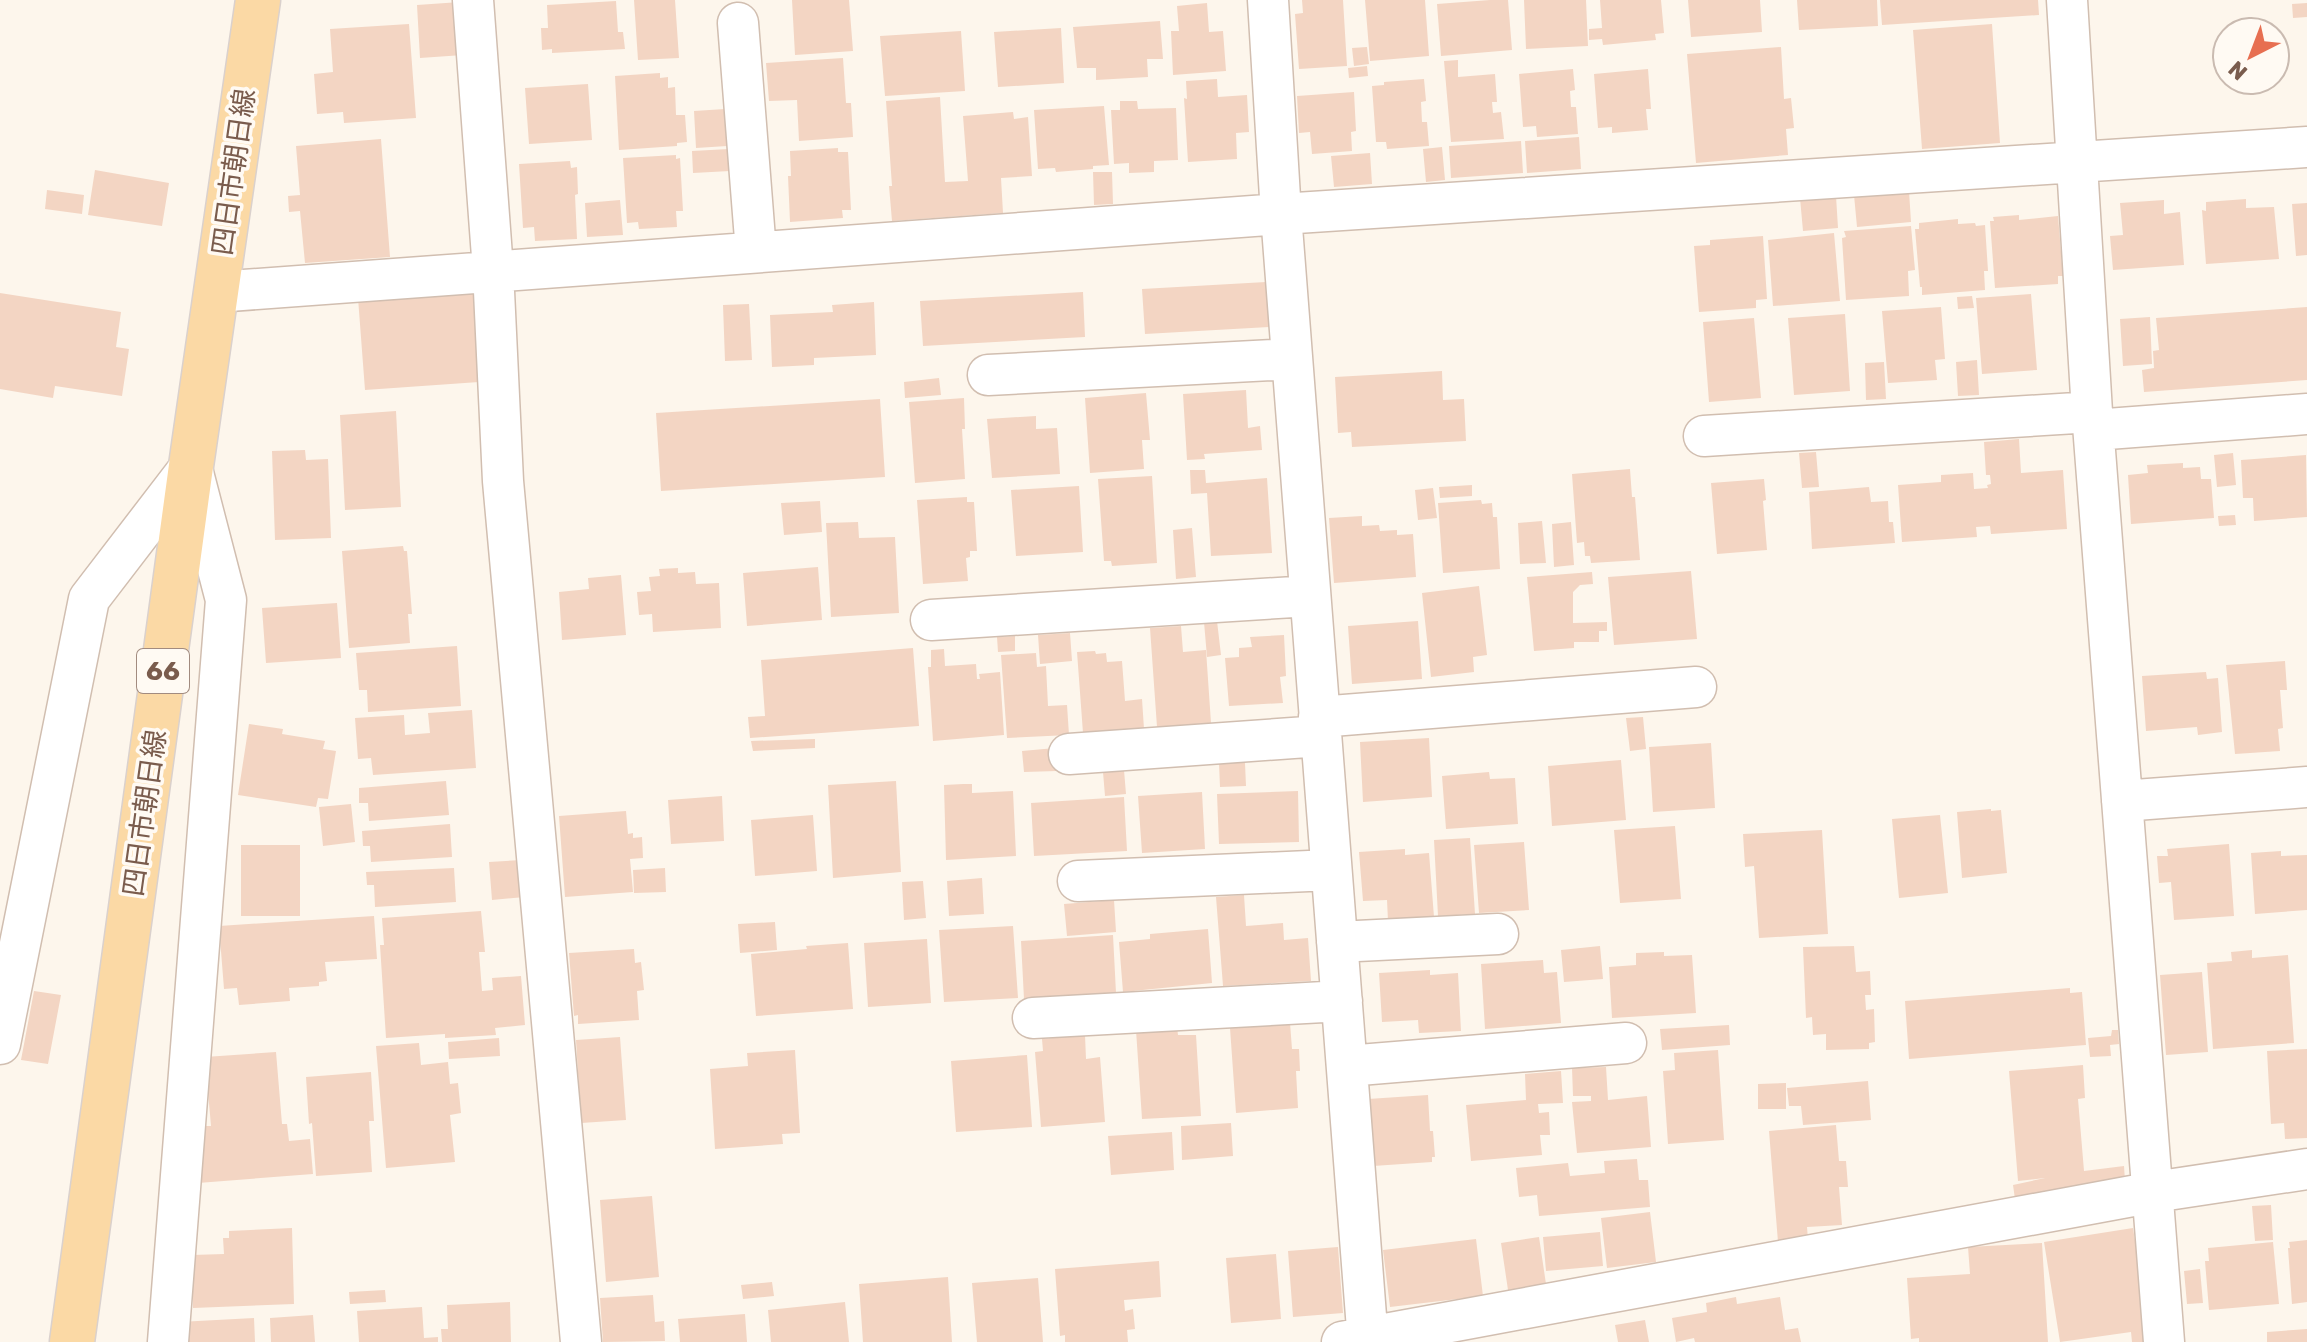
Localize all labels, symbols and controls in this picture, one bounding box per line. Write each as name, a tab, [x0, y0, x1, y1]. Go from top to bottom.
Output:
north arrow	[2211, 16, 2291, 96]
text: N	[2223, 55, 2253, 86]
street label: 四日市朝日線	[205, 87, 262, 258]
road number: 66	[137, 649, 189, 693]
street label: 四日市朝日線	[116, 728, 173, 899]

